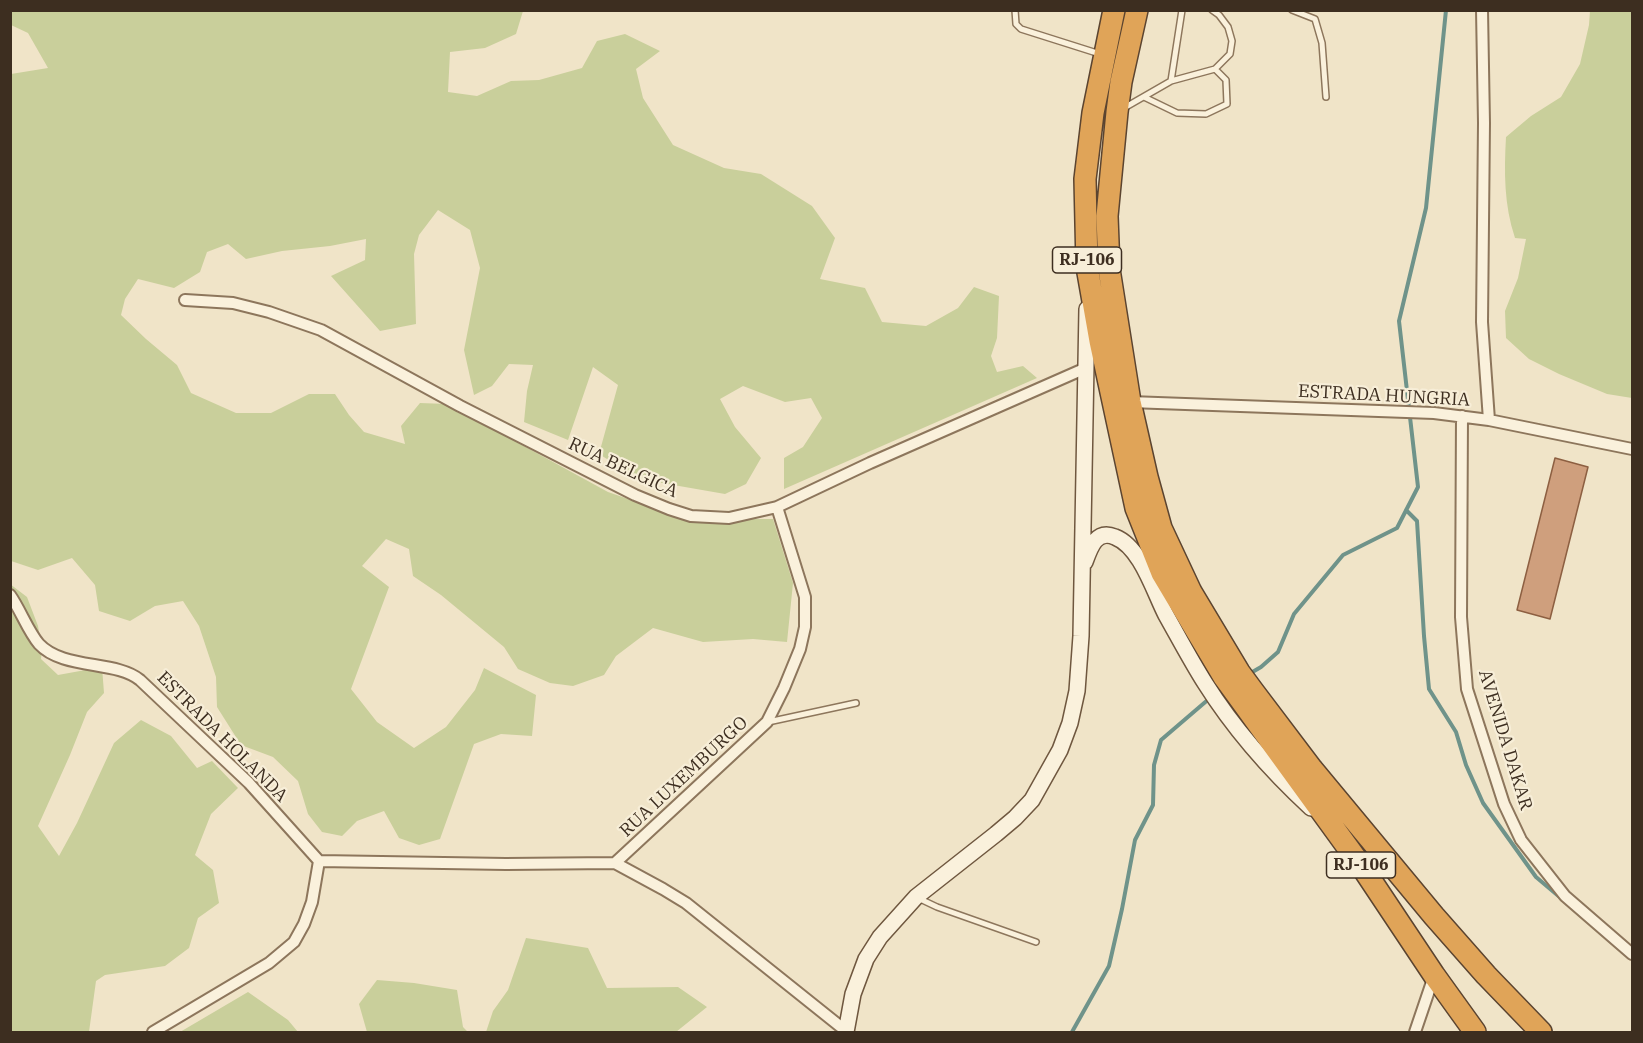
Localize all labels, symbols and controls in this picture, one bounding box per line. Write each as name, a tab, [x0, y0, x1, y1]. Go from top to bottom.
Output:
road number: RJ-106	[1052, 247, 1122, 273]
street label: ESTRADA HUNGRIA	[1298, 381, 1470, 411]
street label: RUA BELGICA	[565, 433, 681, 503]
street label: ESTRADA HOLANDA	[152, 667, 292, 807]
street label: AVENIDA DAKAR	[1473, 667, 1537, 813]
street label: RUA LUXEMBURGO	[616, 712, 752, 842]
road number: RJ-106	[1326, 852, 1396, 878]

